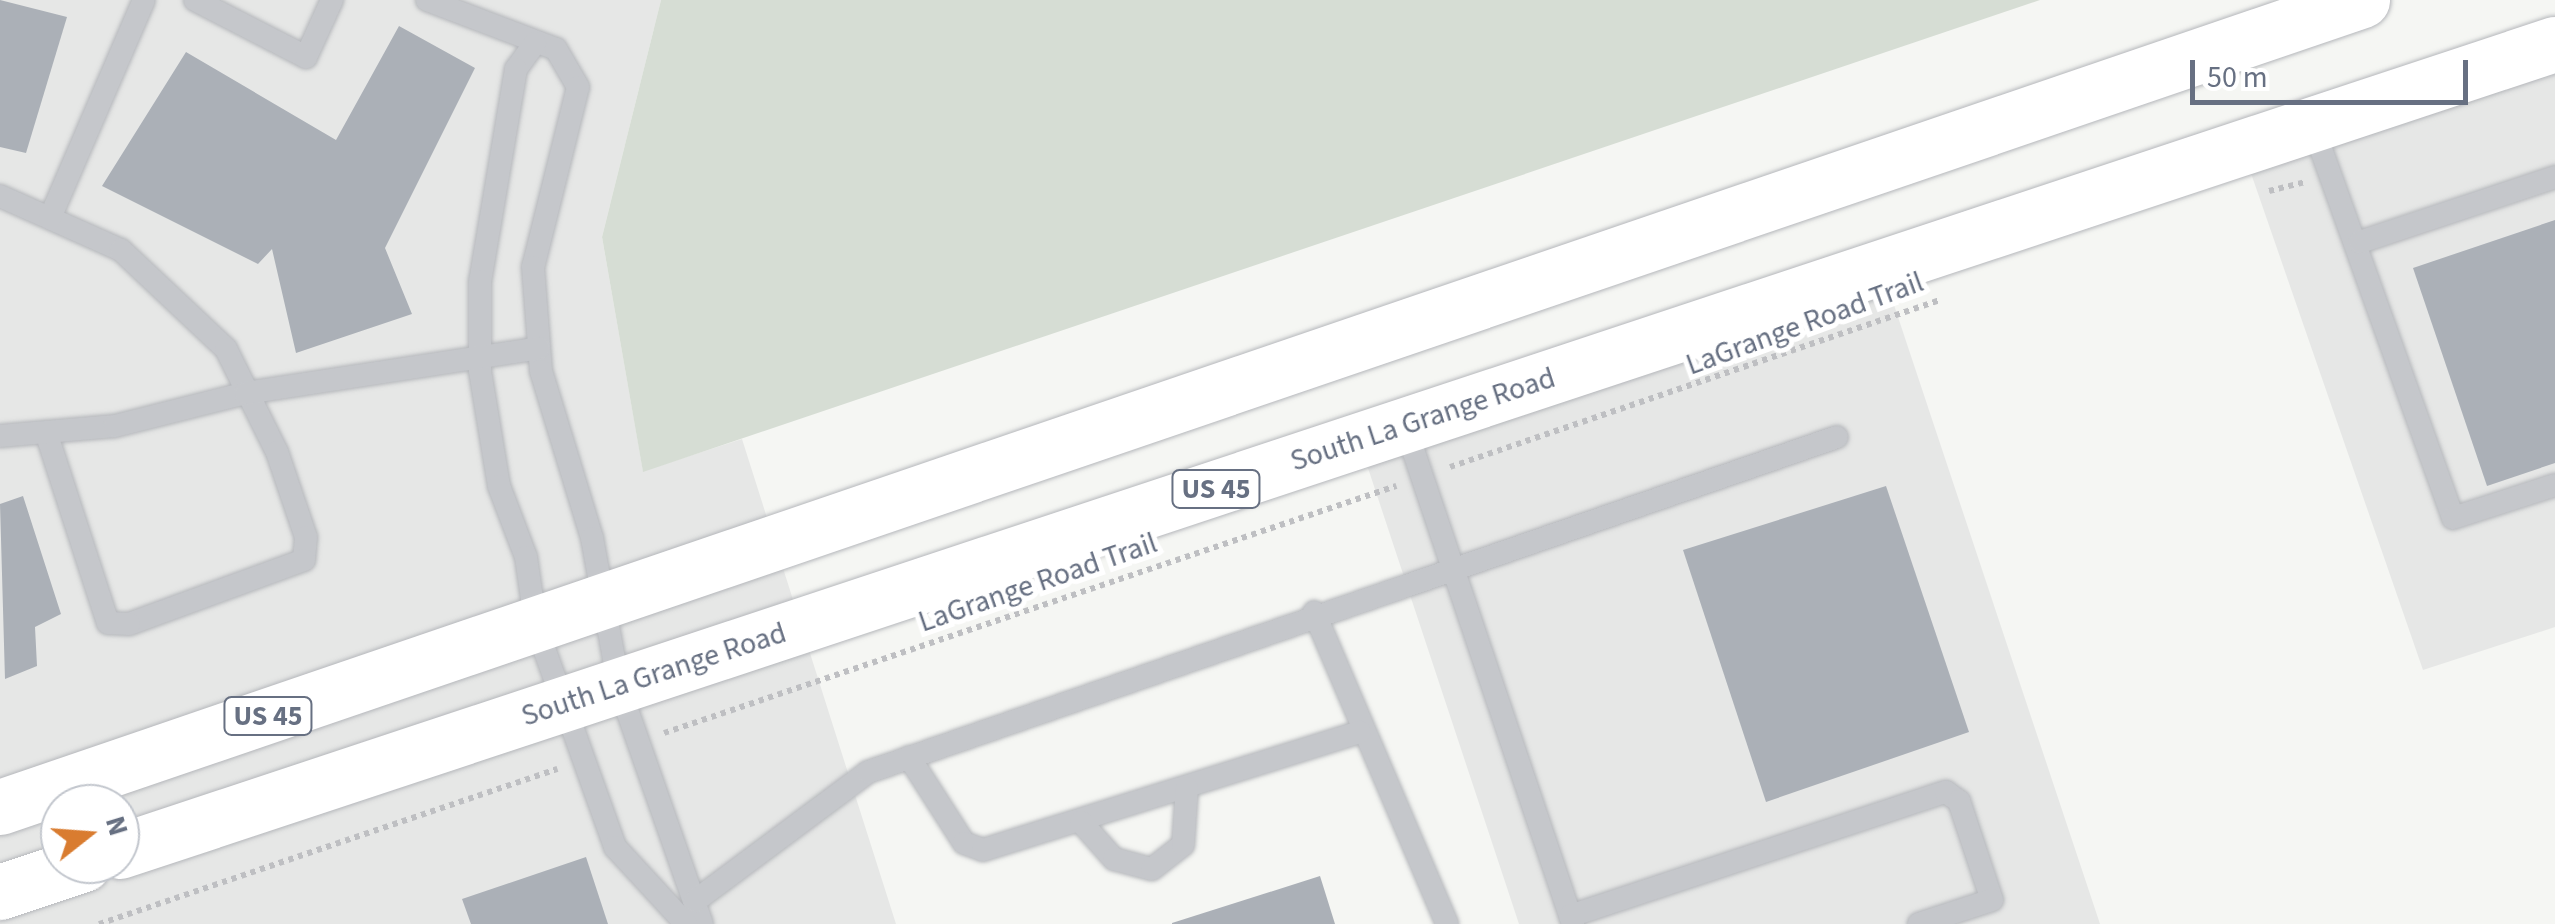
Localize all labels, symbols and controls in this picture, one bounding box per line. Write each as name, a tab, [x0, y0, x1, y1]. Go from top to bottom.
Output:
scale bar	[2195, 40, 2472, 102]
text: 50 m	[2207, 56, 2268, 99]
street label: LaGrange Road Trail	[1681, 264, 1929, 384]
street label: South La Grange Road	[1286, 360, 1560, 480]
road number: US 45	[1171, 466, 1261, 512]
street label: LaGrange Road Trail	[914, 525, 1162, 641]
street label: South La Grange Road	[517, 615, 791, 735]
road number: US 45	[223, 693, 313, 739]
north arrow	[40, 784, 140, 884]
text: N	[95, 811, 139, 841]

